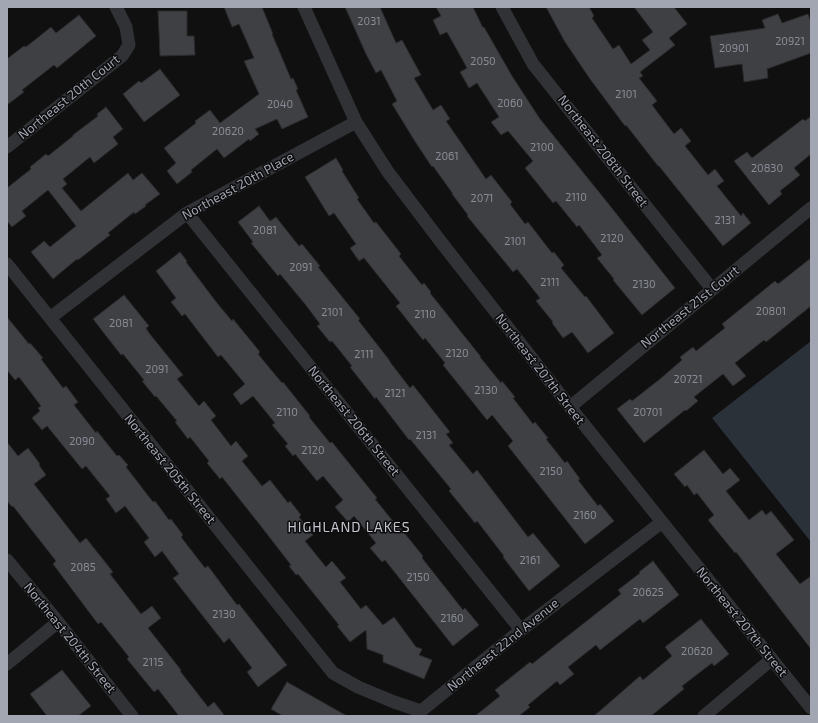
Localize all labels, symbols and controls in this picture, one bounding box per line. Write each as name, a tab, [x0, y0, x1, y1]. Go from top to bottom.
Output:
house number: 2031	[357, 14, 381, 28]
house number: 20921	[775, 34, 805, 48]
house number: 20901	[719, 41, 749, 55]
street label: Northeast 20th Court	[15, 51, 123, 143]
house number: 2050	[470, 54, 496, 68]
house number: 2101	[615, 87, 637, 101]
street label: Northeast 208th Street	[555, 92, 651, 210]
house number: 2060	[497, 96, 523, 110]
house number: 2040	[267, 97, 293, 111]
house number: 20620	[212, 124, 244, 138]
house number: 2100	[530, 140, 554, 154]
street label: Northeast 20th Place	[179, 149, 297, 223]
house number: 2061	[435, 149, 459, 163]
house number: 20830	[751, 161, 783, 175]
house number: 2110	[565, 190, 587, 204]
house number: 2071	[471, 191, 493, 205]
house number: 2131	[714, 213, 736, 227]
house number: 2081	[253, 223, 277, 237]
house number: 2120	[600, 231, 624, 245]
house number: 2101	[504, 234, 526, 248]
house number: 2091	[289, 260, 313, 274]
street label: Northeast 21st Court	[638, 263, 742, 351]
house number: 2111	[540, 275, 560, 289]
house number: 2130	[632, 277, 656, 291]
house number: 20801	[756, 304, 786, 318]
house number: 2101	[321, 305, 343, 319]
house number: 2110	[414, 307, 436, 321]
street label: Northeast 207th Street	[492, 311, 588, 427]
house number: 2081	[109, 316, 133, 330]
house number: 2120	[445, 346, 469, 360]
house number: 2111	[354, 347, 374, 361]
house number: 2091	[145, 362, 169, 376]
street label: Northeast 206th Street	[305, 363, 403, 479]
house number: 20721	[673, 372, 703, 386]
house number: 2130	[474, 383, 498, 397]
house number: 2121	[384, 386, 406, 400]
house number: 2110	[276, 405, 298, 419]
house number: 20701	[633, 405, 663, 419]
street label: Northeast 205th Street	[121, 411, 219, 527]
house number: 2131	[415, 428, 437, 442]
house number: 2090	[69, 434, 95, 448]
house number: 2120	[301, 443, 325, 457]
house number: 2150	[539, 464, 563, 478]
house number: 2160	[573, 508, 597, 522]
district label: HIGHLAND LAKES	[287, 519, 411, 535]
house number: 2161	[519, 553, 541, 567]
house number: 2085	[70, 560, 96, 574]
street label: Northeast 207th Street	[693, 564, 791, 680]
house number: 2150	[406, 570, 430, 584]
street label: Northeast 204th Street	[21, 580, 119, 696]
house number: 20625	[632, 585, 664, 599]
street label: Northeast 22nd Avenue	[444, 595, 562, 695]
house number: 2130	[212, 607, 236, 621]
house number: 2160	[440, 611, 464, 625]
house number: 20620	[681, 644, 713, 658]
house number: 2115	[143, 655, 163, 669]

